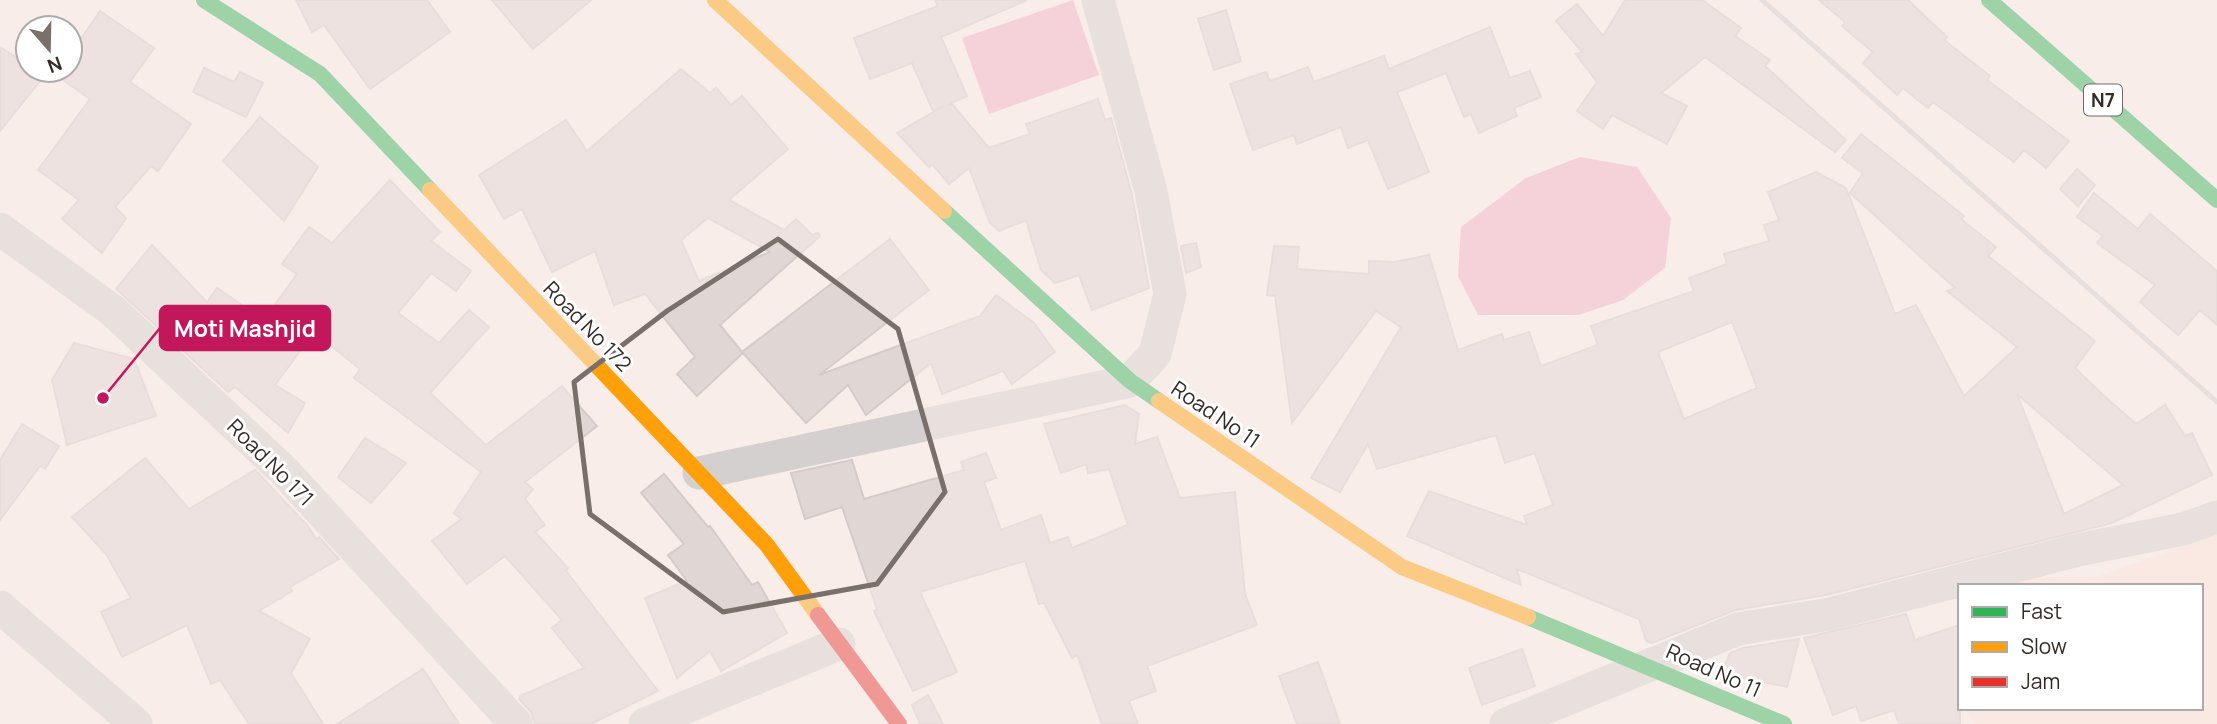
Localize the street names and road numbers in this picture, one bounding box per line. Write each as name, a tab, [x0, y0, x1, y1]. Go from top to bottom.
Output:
road number: N7	[2084, 85, 2122, 116]
street label: Road No 172	[538, 275, 638, 377]
street label: Road No 11	[1166, 374, 1266, 454]
street label: Road No 171	[222, 413, 320, 511]
street label: Road No 11	[1662, 637, 1766, 703]

